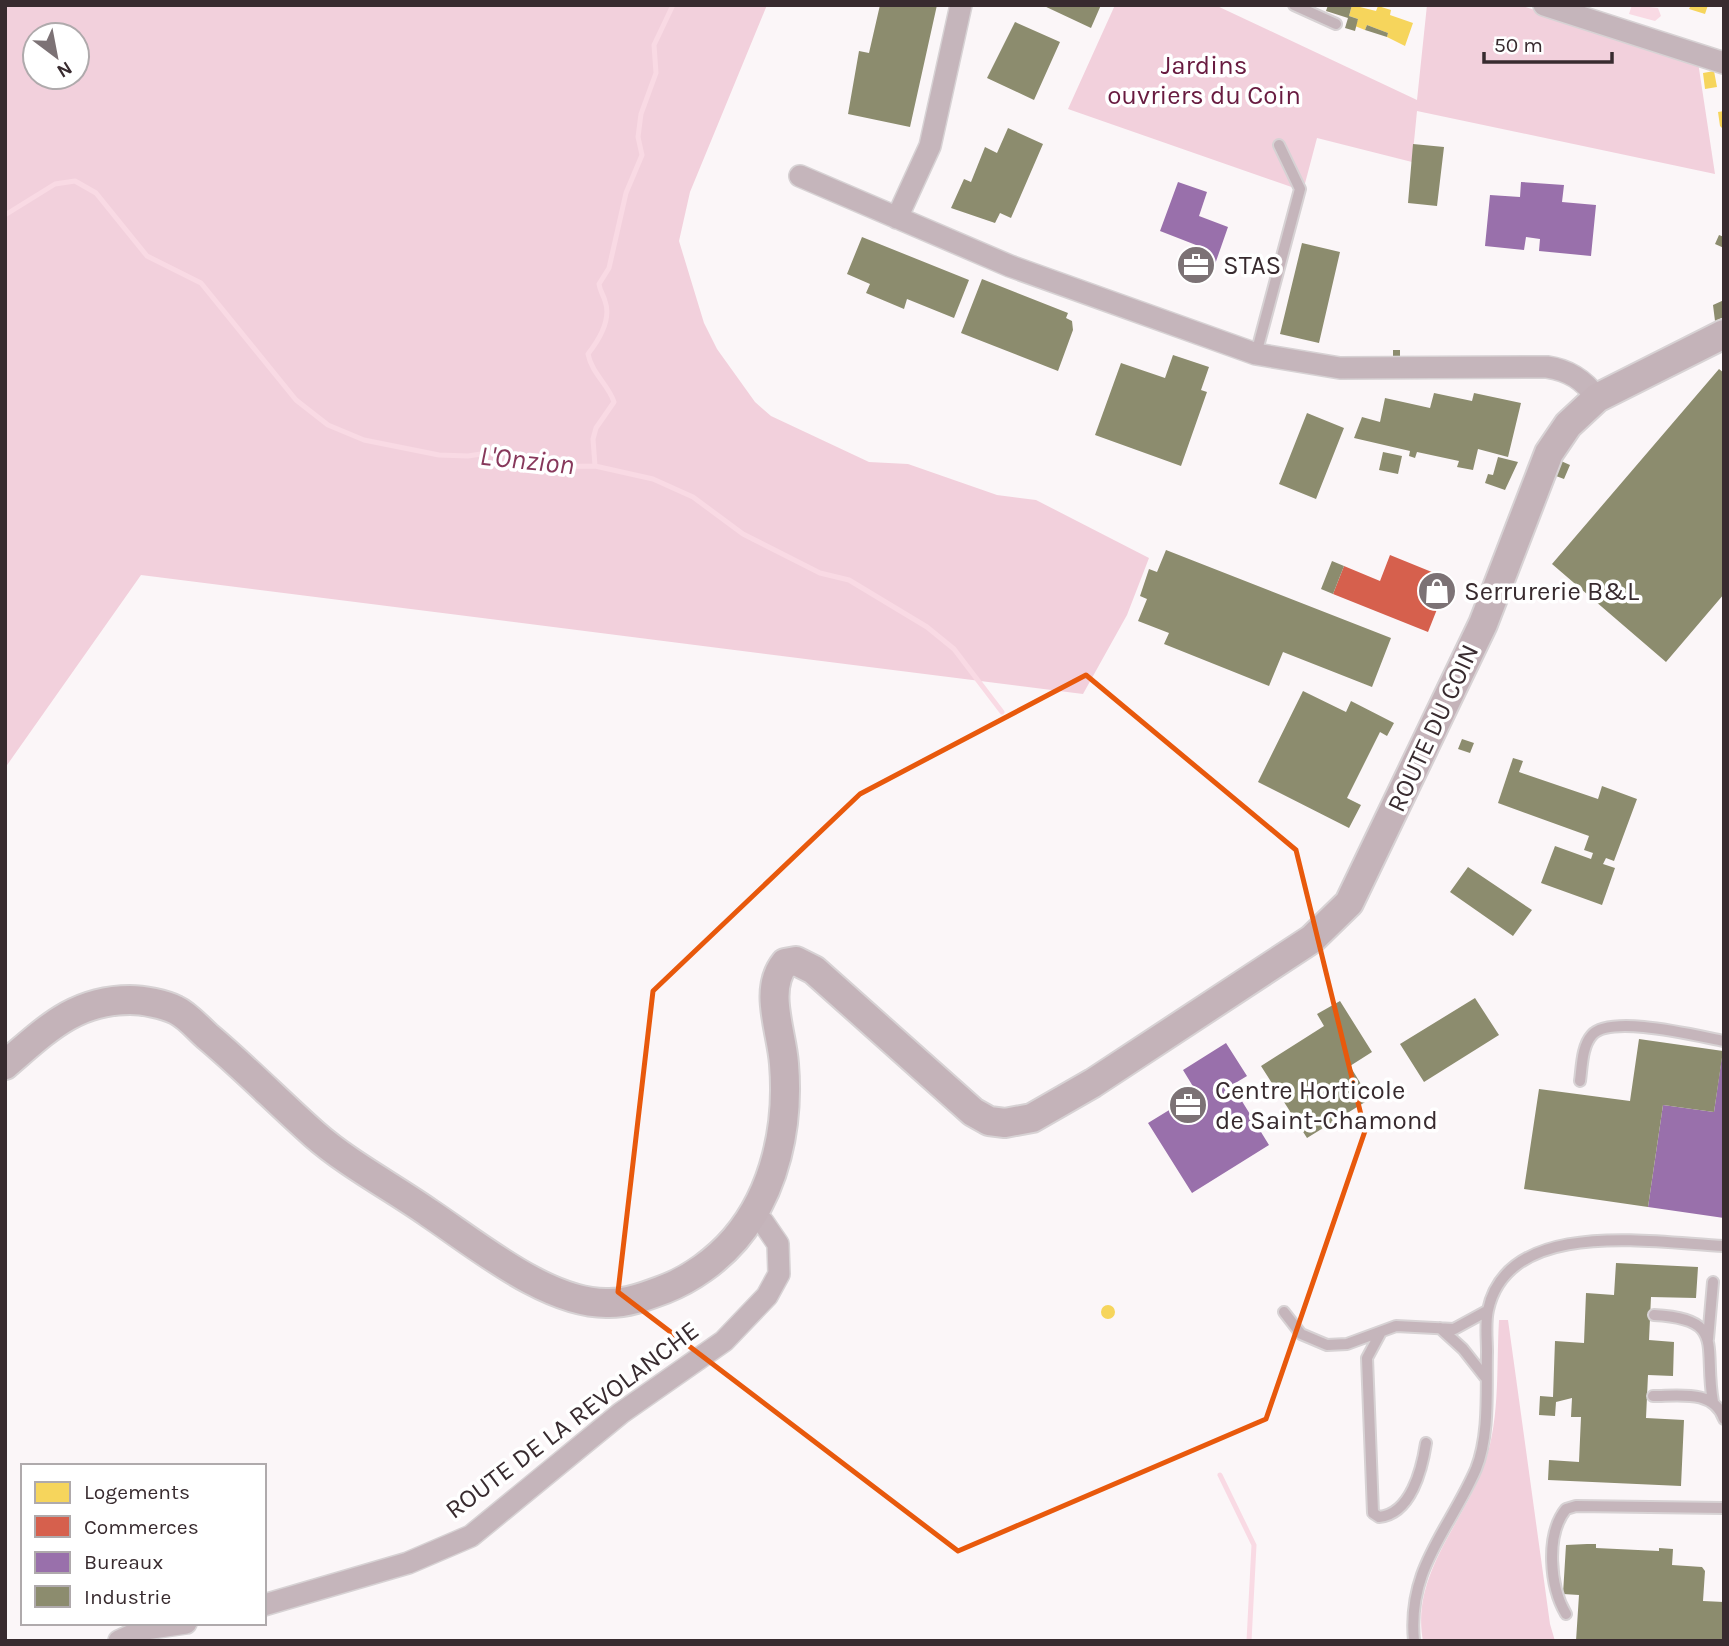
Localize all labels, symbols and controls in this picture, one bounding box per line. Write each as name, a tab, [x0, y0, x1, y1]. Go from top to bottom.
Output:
north arrow	[21, 21, 91, 91]
scale bar	[1484, 21, 1612, 65]
text: 50 m	[1494, 33, 1543, 57]
park label: Jardins ouvriers du Coin	[1107, 50, 1301, 111]
text: N	[53, 57, 76, 83]
office icon: STAS	[1175, 244, 1217, 286]
place label: STAS	[1223, 250, 1281, 281]
water label: L'Onzion	[478, 439, 576, 481]
shop icon: Serrurerie B&L	[1416, 570, 1458, 612]
place label: Serrurerie B&L	[1464, 576, 1639, 607]
street label: ROUTE DU COIN	[1381, 639, 1485, 817]
place label: Centre Horticole de Saint-Chamond	[1215, 1075, 1438, 1136]
office icon: Centre Horticole de Saint-Chamond	[1167, 1084, 1209, 1126]
street label: ROUTE DE LA REVOLANCHE	[439, 1315, 705, 1525]
legend	[21, 1464, 266, 1625]
text: Logements	[84, 1480, 190, 1504]
text: Commerces	[84, 1515, 199, 1539]
text: Bureaux	[84, 1550, 163, 1574]
text: Industrie	[84, 1585, 171, 1609]

